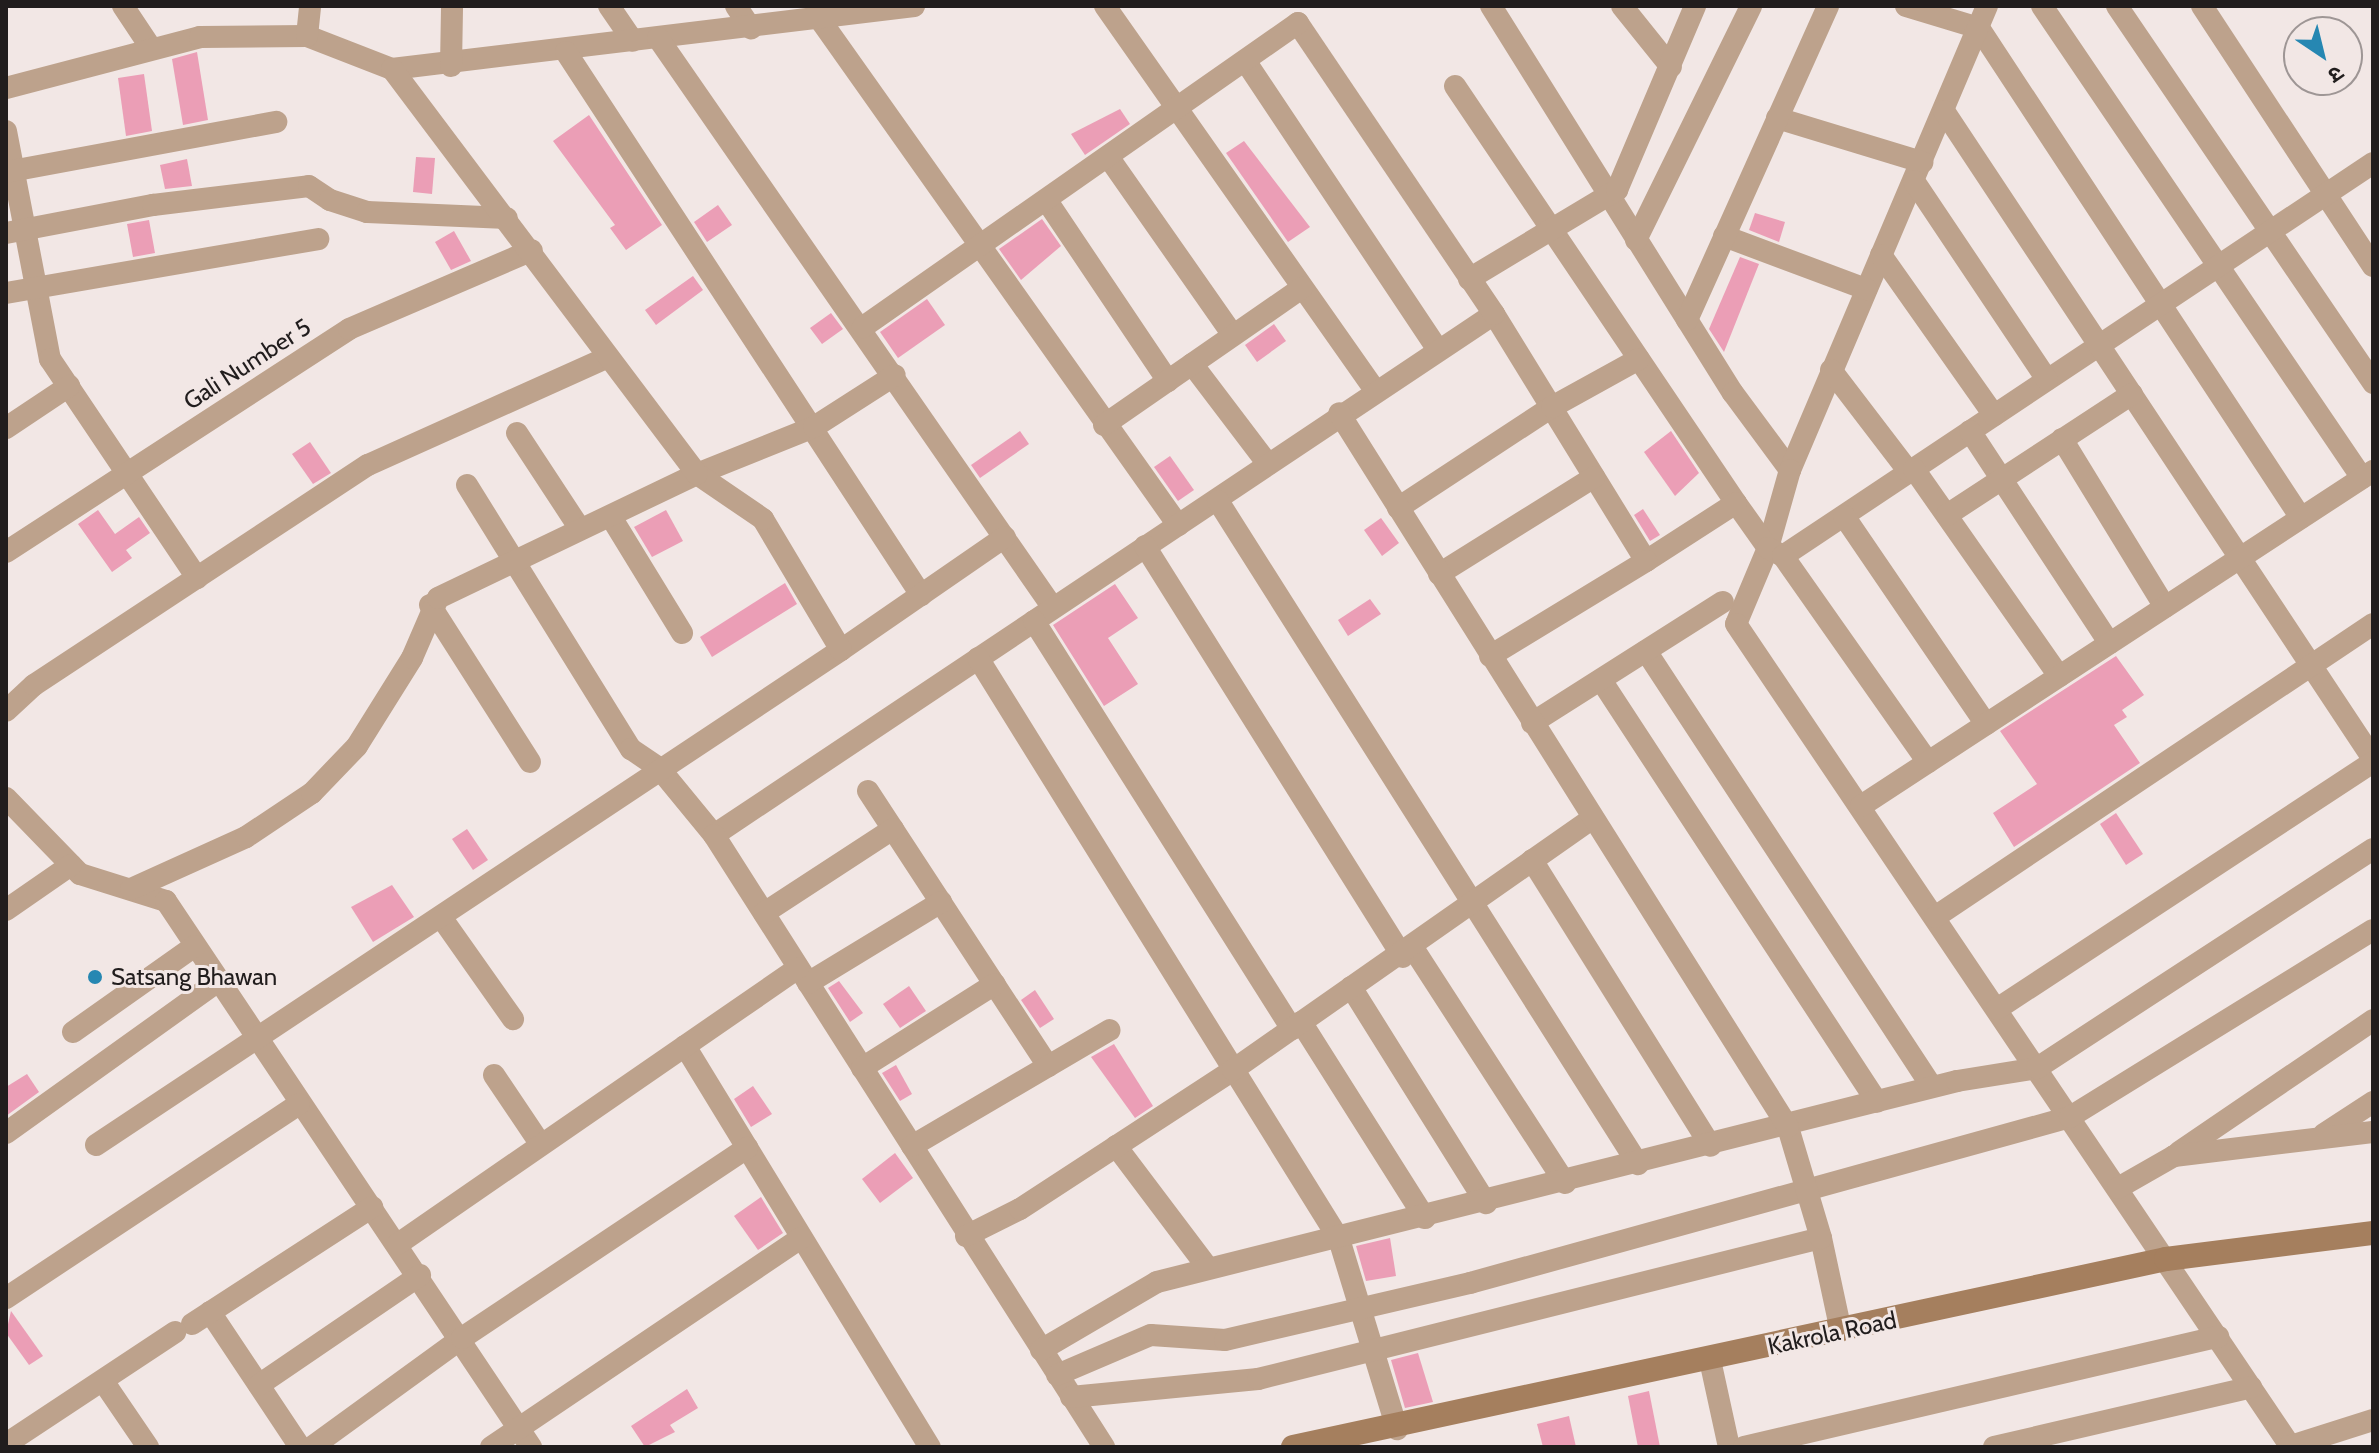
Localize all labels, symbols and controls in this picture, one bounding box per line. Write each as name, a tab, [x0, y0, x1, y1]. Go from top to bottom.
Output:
north arrow	[2283, 16, 2363, 96]
text: उ	[2323, 60, 2349, 89]
street label: Gali Number 5	[178, 312, 316, 416]
place label: Satsang Bhawan	[111, 963, 277, 991]
marker: Satsang Bhawan	[86, 968, 104, 986]
street label: Kakrola Road	[1765, 1305, 1899, 1361]

